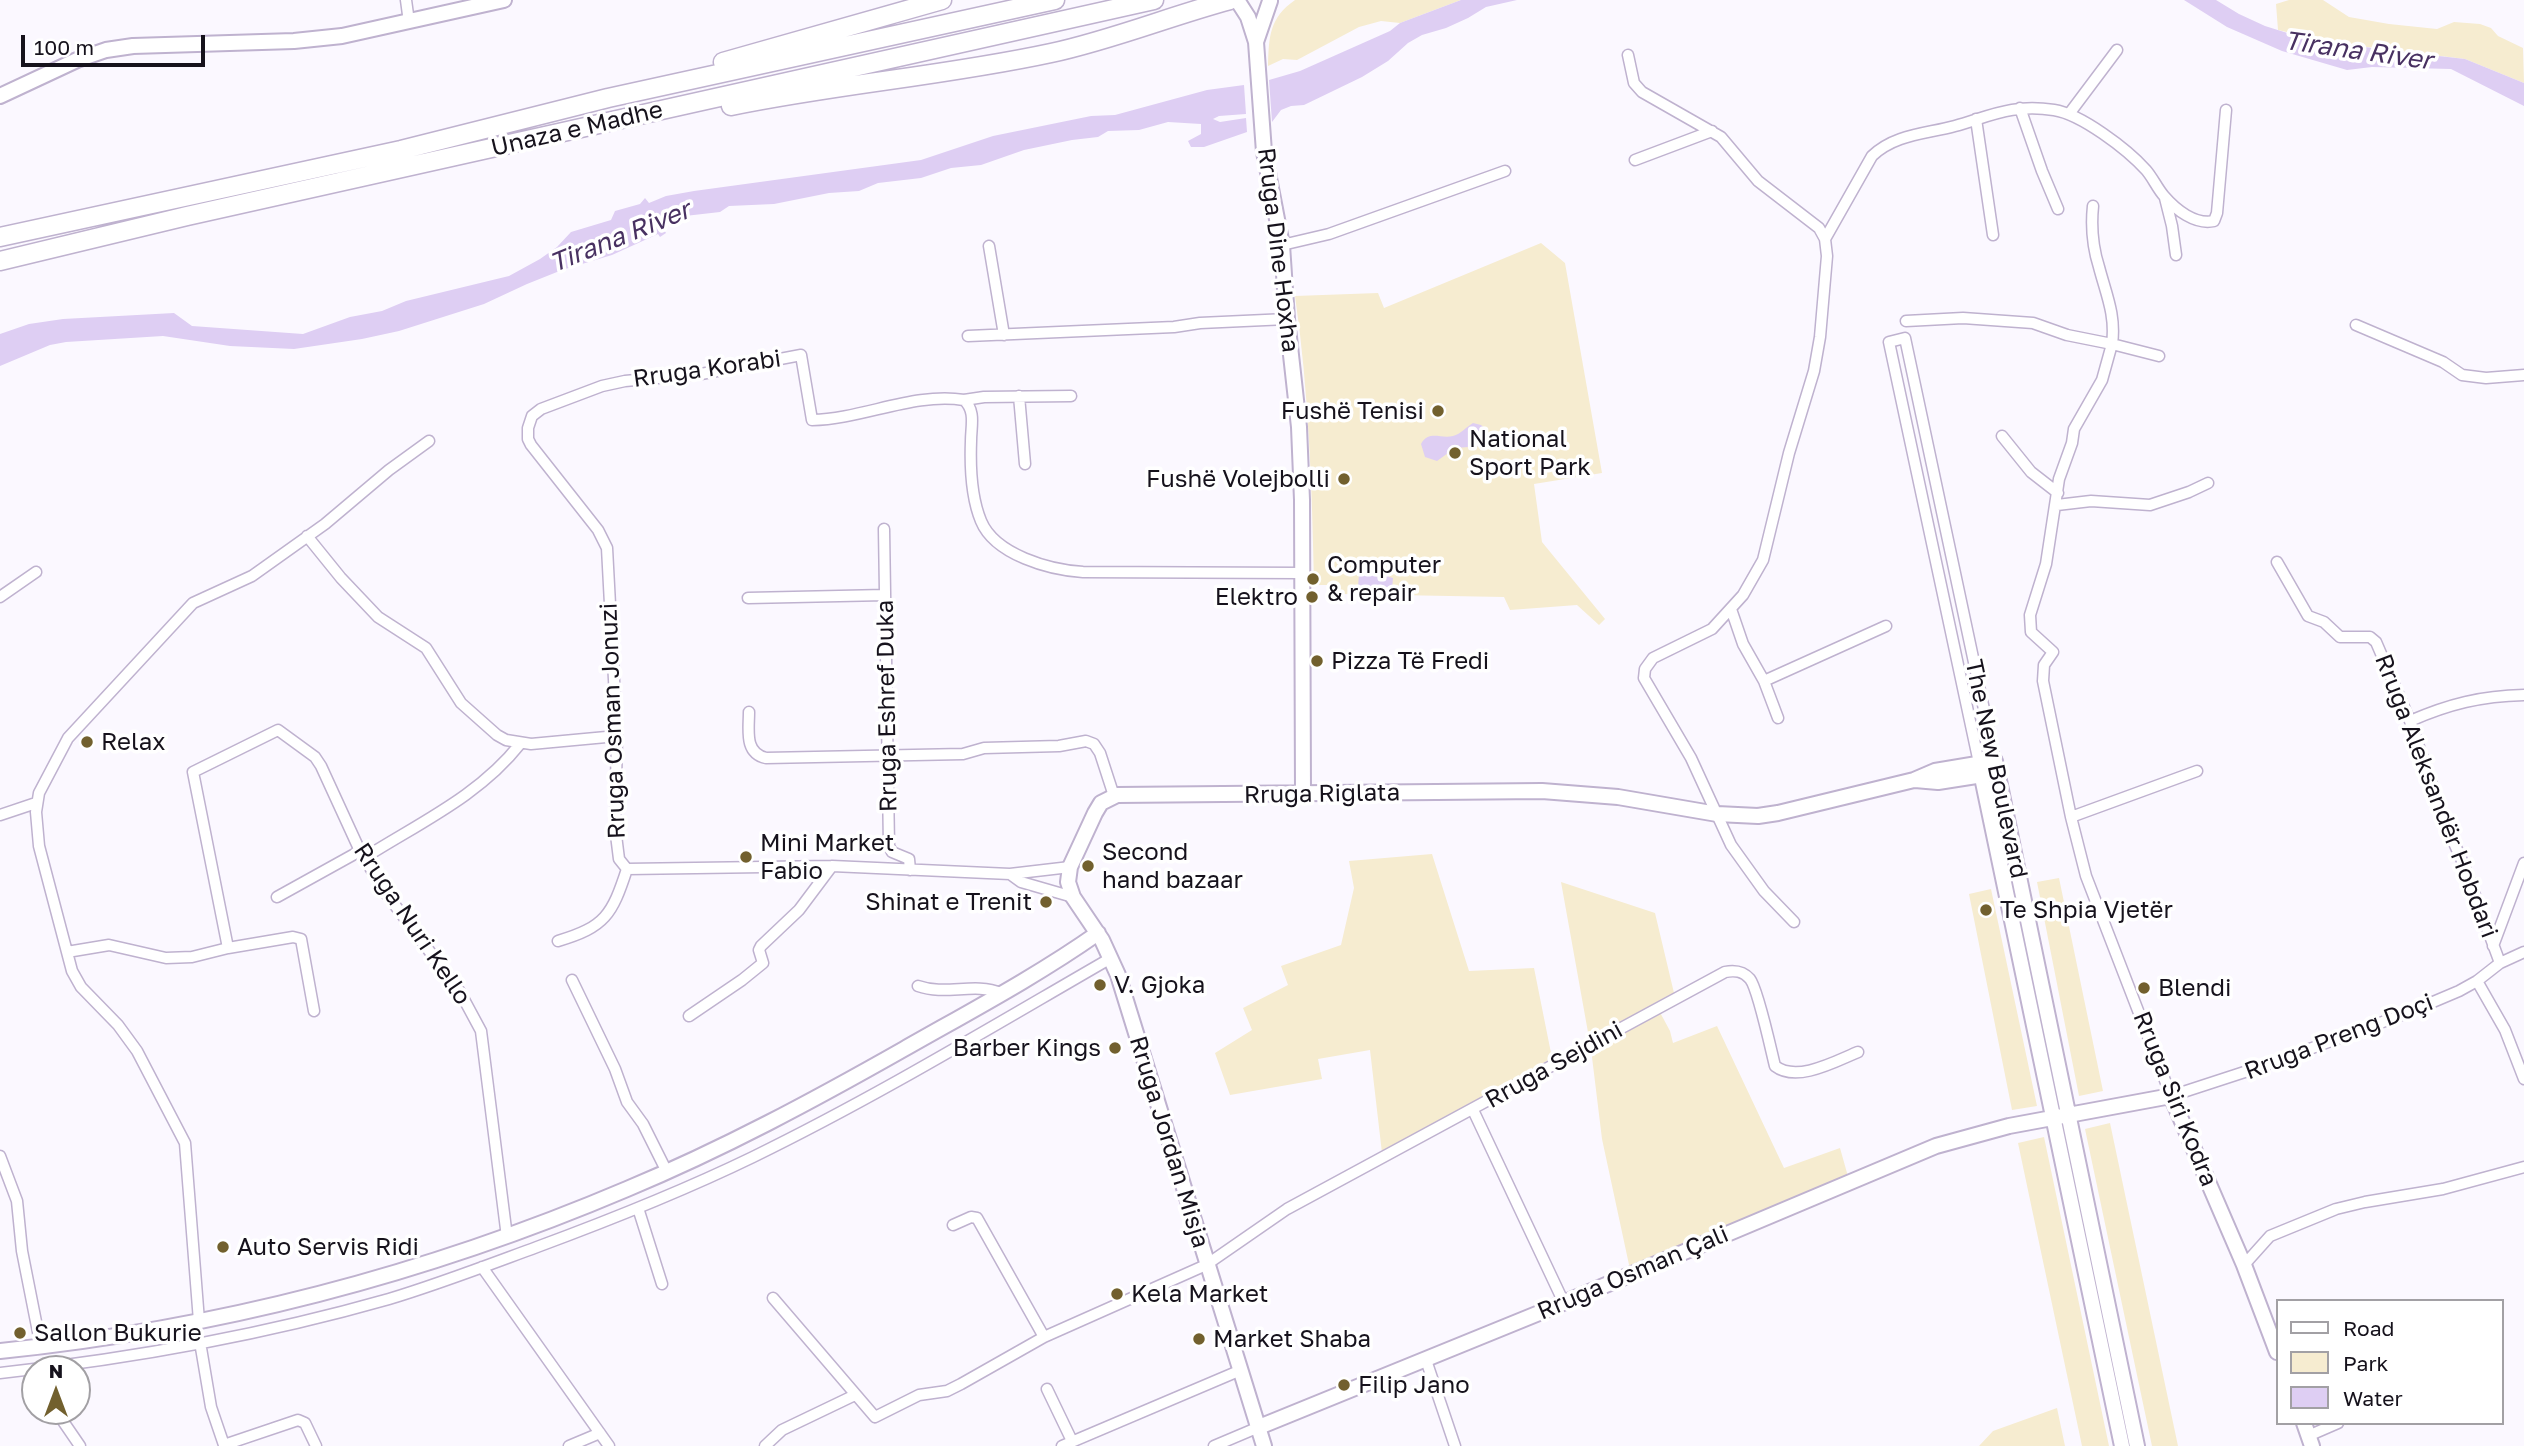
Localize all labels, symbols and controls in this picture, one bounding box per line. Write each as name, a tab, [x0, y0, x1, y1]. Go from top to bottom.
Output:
scale bar	[24, 21, 208, 65]
water label: Tirana River	[2282, 25, 2434, 77]
text: 100 m	[34, 34, 94, 60]
street label: Unaza e Madhe	[488, 95, 666, 163]
street label: Rruga Dine Hoxha	[1251, 146, 1305, 354]
water label: Tirana River	[545, 195, 695, 279]
street label: Rruga Korabi	[631, 344, 783, 394]
place label: Fushë Tenisi	[1281, 397, 1424, 425]
marker: Fushë Tenisi	[1430, 403, 1446, 419]
place label: National Sport Park	[1469, 425, 1591, 481]
marker: National Sport Park	[1447, 445, 1463, 461]
place label: Fushë Volejbolli	[1146, 465, 1330, 493]
marker: Fushë Volejbolli	[1336, 471, 1352, 487]
place label: Computer & repair	[1327, 551, 1441, 607]
marker: Computer & repair	[1305, 571, 1321, 587]
place label: Elektro	[1215, 583, 1298, 611]
marker: Elektro	[1304, 589, 1320, 605]
street label: Rruga Eshref Duka	[871, 600, 903, 812]
street label: Rruga Osman Jonuzi	[594, 602, 632, 840]
place label: Pizza Të Fredi	[1331, 647, 1489, 675]
street label: Rruga Aleksandër Hobdari	[2369, 650, 2503, 942]
marker: Pizza Të Fredi	[1309, 653, 1325, 669]
street label: The New Boulevard	[1959, 657, 2033, 881]
place label: Relax	[101, 728, 165, 756]
marker: Relax	[79, 734, 95, 750]
street label: Rruga Riglata	[1244, 778, 1400, 810]
place label: Mini Market Fabio	[760, 829, 894, 885]
street label: Rruga Nuri Kello	[347, 838, 477, 1010]
place label: Second hand bazaar	[1102, 838, 1243, 894]
marker: Mini Market Fabio	[738, 849, 754, 865]
marker: Second hand bazaar	[1080, 858, 1096, 874]
place label: Shinat e Trenit	[865, 888, 1032, 916]
marker: Shinat e Trenit	[1038, 894, 1054, 910]
place label: Te Shpia Vjetër	[2000, 896, 2173, 924]
marker: Te Shpia Vjetër	[1978, 902, 1994, 918]
place label: V. Gjoka	[1114, 971, 1205, 999]
place label: Blendi	[2158, 974, 2231, 1002]
marker: V. Gjoka	[1092, 977, 1108, 993]
marker: Blendi	[2136, 980, 2152, 996]
street label: Rruga Preng Doçi	[2241, 988, 2437, 1086]
street label: Rruga Siri Kodra	[2127, 1007, 2223, 1191]
street label: Rruga Sejdini	[1480, 1015, 1628, 1115]
street label: Rruga Jordan Misja	[1123, 1032, 1215, 1252]
place label: Barber Kings	[953, 1034, 1101, 1062]
marker: Barber Kings	[1107, 1040, 1123, 1056]
street label: Rruga Osman Çali	[1533, 1220, 1733, 1326]
place label: Auto Servis Ridi	[237, 1233, 419, 1261]
marker: Auto Servis Ridi	[215, 1239, 231, 1255]
place label: Kela Market	[1131, 1280, 1268, 1308]
marker: Kela Market	[1109, 1286, 1125, 1302]
legend	[2276, 1299, 2503, 1425]
text: Road	[2343, 1315, 2394, 1341]
place label: Sallon Bukurie	[34, 1319, 202, 1347]
marker: Sallon Bukurie	[12, 1325, 28, 1341]
place label: Market Shaba	[1213, 1325, 1371, 1353]
marker: Market Shaba	[1191, 1331, 1207, 1347]
text: Park	[2343, 1350, 2388, 1376]
north arrow	[21, 1355, 91, 1425]
text: N	[49, 1359, 63, 1382]
place label: Filip Jano	[1358, 1371, 1470, 1399]
marker: Filip Jano	[1336, 1377, 1352, 1393]
text: Water	[2343, 1385, 2403, 1411]

